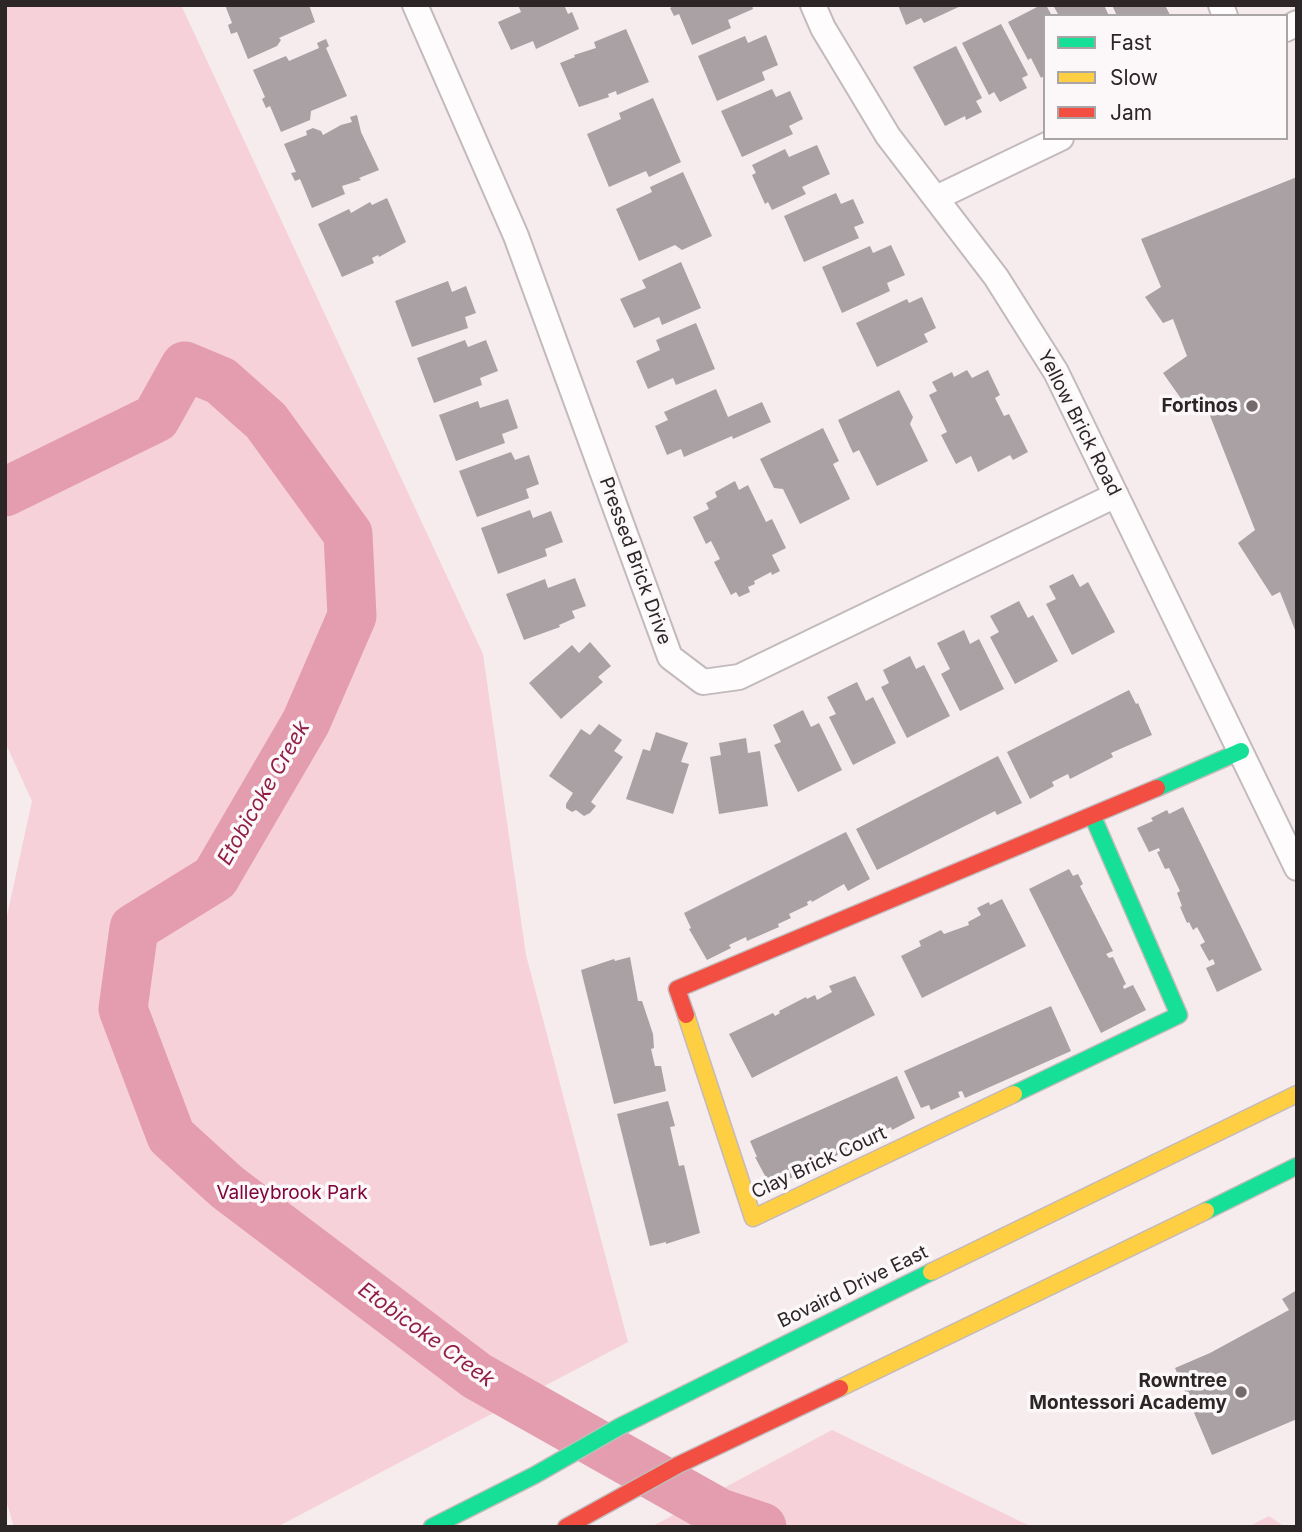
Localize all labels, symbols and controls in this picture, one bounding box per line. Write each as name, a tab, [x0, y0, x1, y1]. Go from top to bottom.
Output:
legend	[1043, 14, 1288, 140]
text: Fast	[1110, 30, 1152, 55]
text: Slow	[1110, 65, 1158, 90]
text: Jam	[1110, 100, 1152, 125]
street label: Yellow Brick Road	[1032, 346, 1126, 500]
place label: Fortinos	[1161, 395, 1238, 417]
marker: Fortinos	[1244, 398, 1260, 414]
street label: Pressed Brick Drive	[594, 474, 676, 648]
water label: Etobicoke Creek	[213, 716, 315, 870]
street label: Clay Brick Court	[748, 1122, 890, 1204]
park label: Valleybrook Park	[216, 1182, 368, 1204]
street label: Bovaird Drive East	[774, 1241, 932, 1333]
water label: Etobicoke Creek	[353, 1277, 499, 1393]
place label: Rowntree Montessori Academy	[1029, 1370, 1227, 1414]
marker: Rowntree Montessori Academy	[1233, 1384, 1249, 1400]

